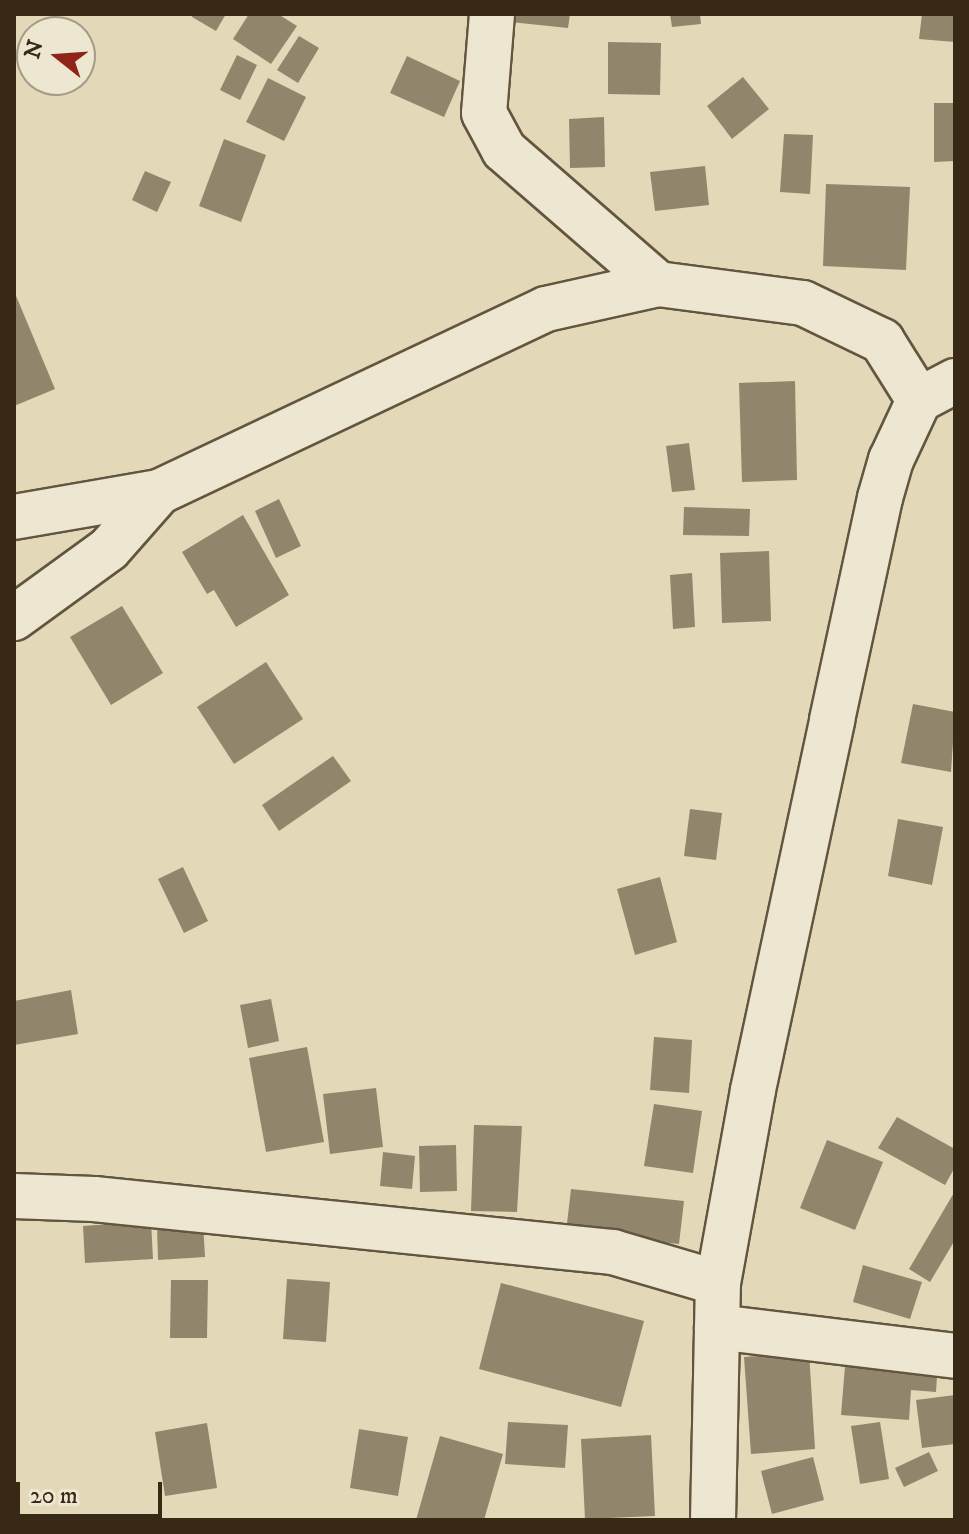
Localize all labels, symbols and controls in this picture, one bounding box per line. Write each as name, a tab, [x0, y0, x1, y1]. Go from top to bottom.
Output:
north arrow	[16, 16, 96, 96]
text: N	[19, 37, 50, 62]
scale bar	[20, 1466, 166, 1516]
text: 20 m	[30, 1481, 78, 1511]

